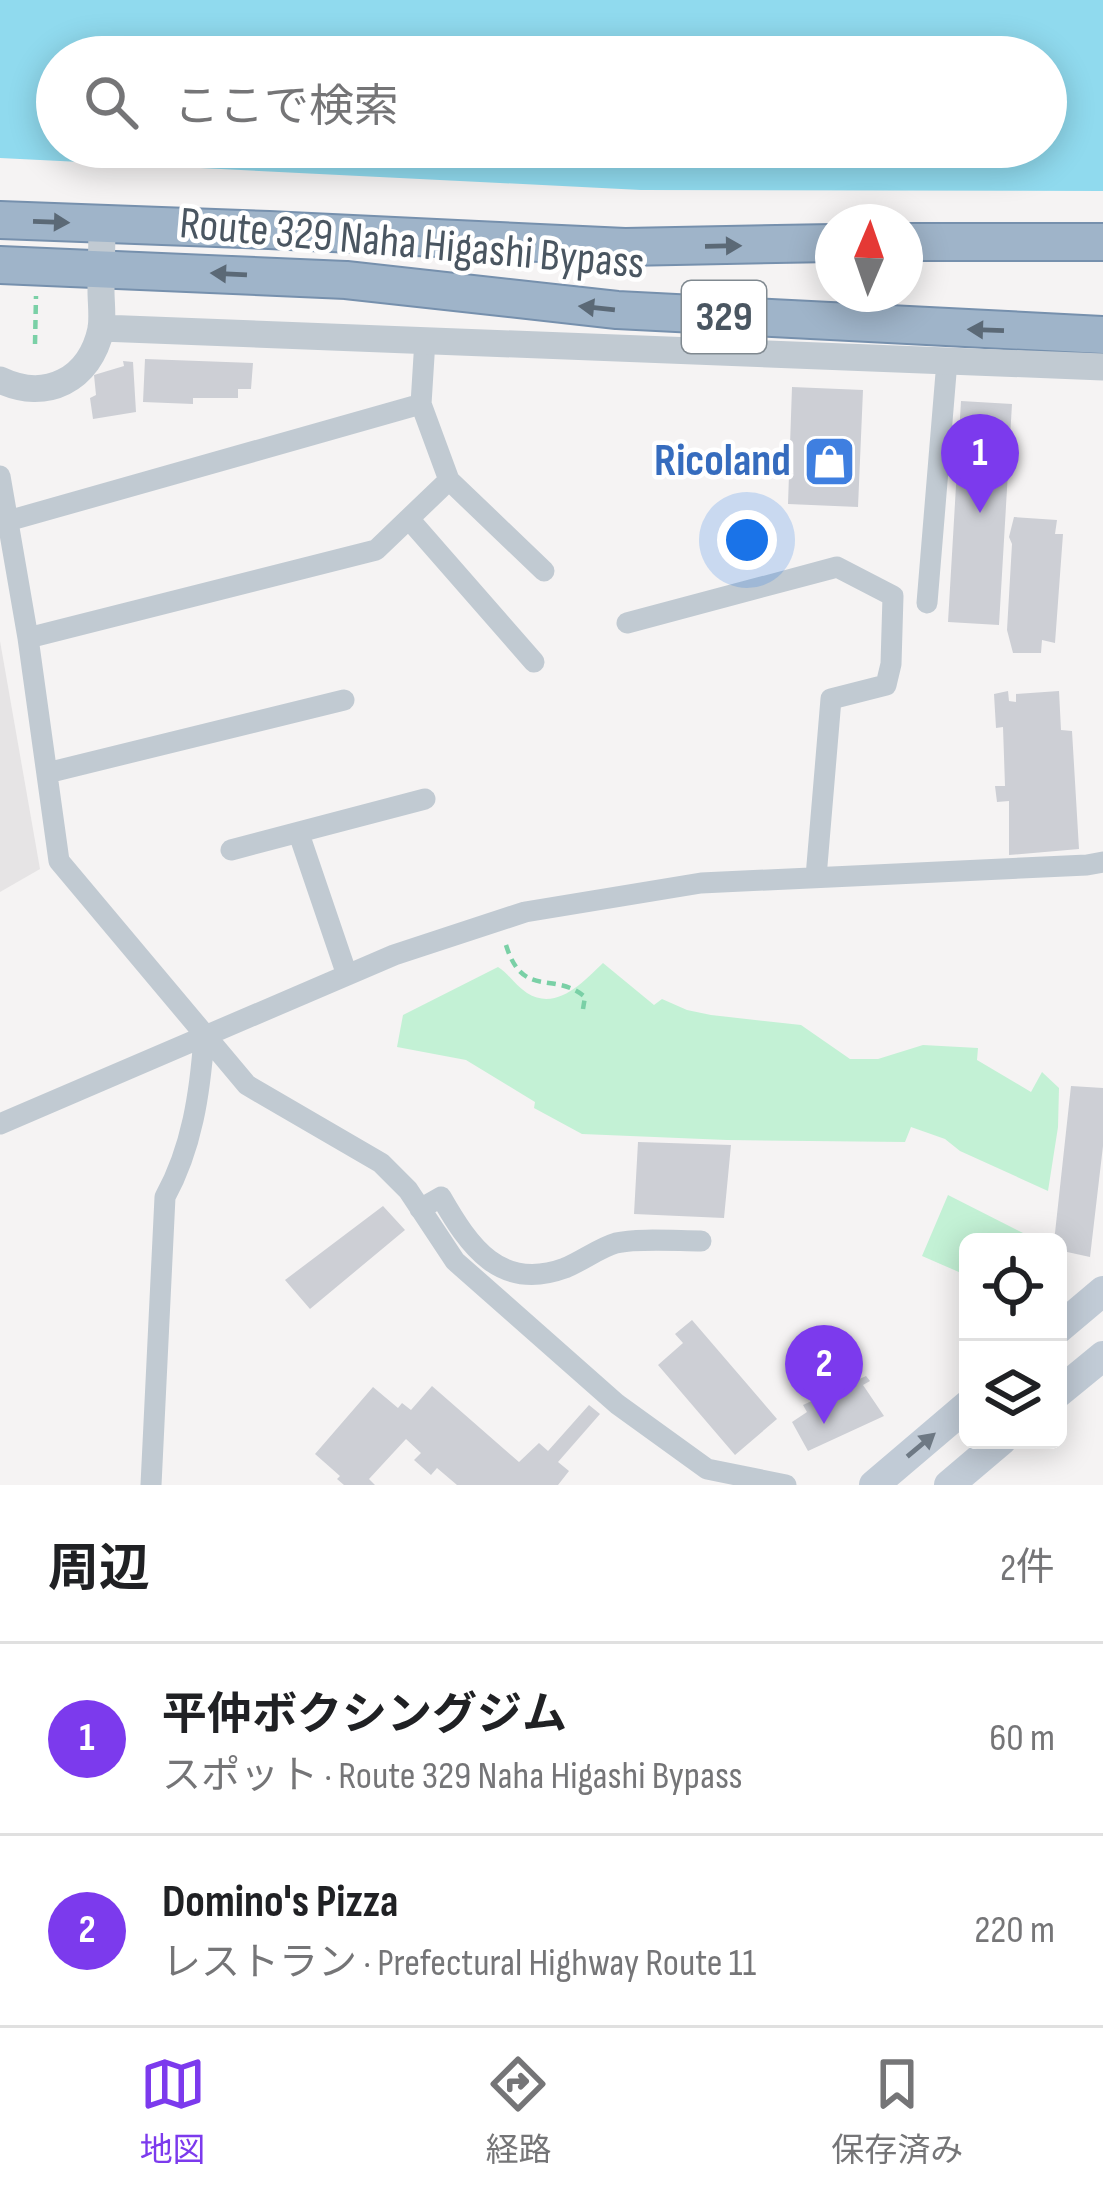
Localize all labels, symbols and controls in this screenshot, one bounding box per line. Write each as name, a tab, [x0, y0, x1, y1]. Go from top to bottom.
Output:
search box	[36, 36, 1067, 168]
icon: search	[78, 69, 144, 135]
text: ここで検索	[174, 80, 399, 135]
street label: Route 329 Naha Higashi Bypass	[177, 196, 647, 292]
north arrow	[815, 204, 923, 312]
one-way arrow	[33, 213, 71, 232]
one-way arrow	[705, 236, 743, 255]
one-way arrow	[209, 264, 247, 283]
road number: 329	[682, 281, 766, 353]
one-way arrow	[578, 298, 615, 317]
one-way arrow	[966, 320, 1004, 339]
pin: 1	[941, 414, 1019, 513]
shop icon: Ricoland	[802, 433, 858, 489]
place label: Ricoland	[654, 434, 791, 489]
your location	[717, 510, 777, 570]
map controls	[959, 1233, 1067, 1449]
button: locate	[959, 1233, 1067, 1341]
pin: 2	[785, 1325, 863, 1424]
button: layers	[959, 1341, 1067, 1449]
one-way arrow	[906, 1432, 936, 1458]
text: 周辺	[48, 1539, 150, 1600]
text: 2件	[1000, 1545, 1055, 1592]
text: 平仲ボクシングジム	[162, 1688, 567, 1743]
text: 1	[79, 1715, 95, 1762]
text: 60 m	[989, 1715, 1055, 1762]
text: スポット · Route 329 Naha Higashi Bypass	[162, 1753, 742, 1800]
text: Domino's Pizza	[162, 1875, 398, 1930]
text: 2	[78, 1907, 96, 1954]
text: 220 m	[974, 1907, 1055, 1954]
text: レストラン · Prefectural Highway Route 11	[162, 1940, 756, 1987]
tab: 地図	[140, 2051, 206, 2171]
tab: 経路	[485, 2051, 551, 2171]
tab: 保存済み	[831, 2051, 963, 2171]

